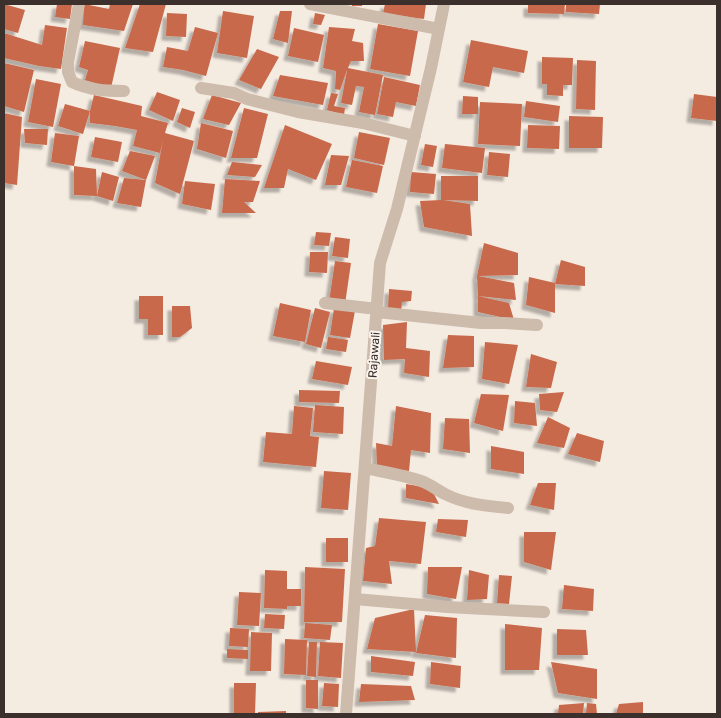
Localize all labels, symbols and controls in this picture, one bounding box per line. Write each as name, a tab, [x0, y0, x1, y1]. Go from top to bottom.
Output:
street label: Rajawali	[365, 331, 383, 379]

